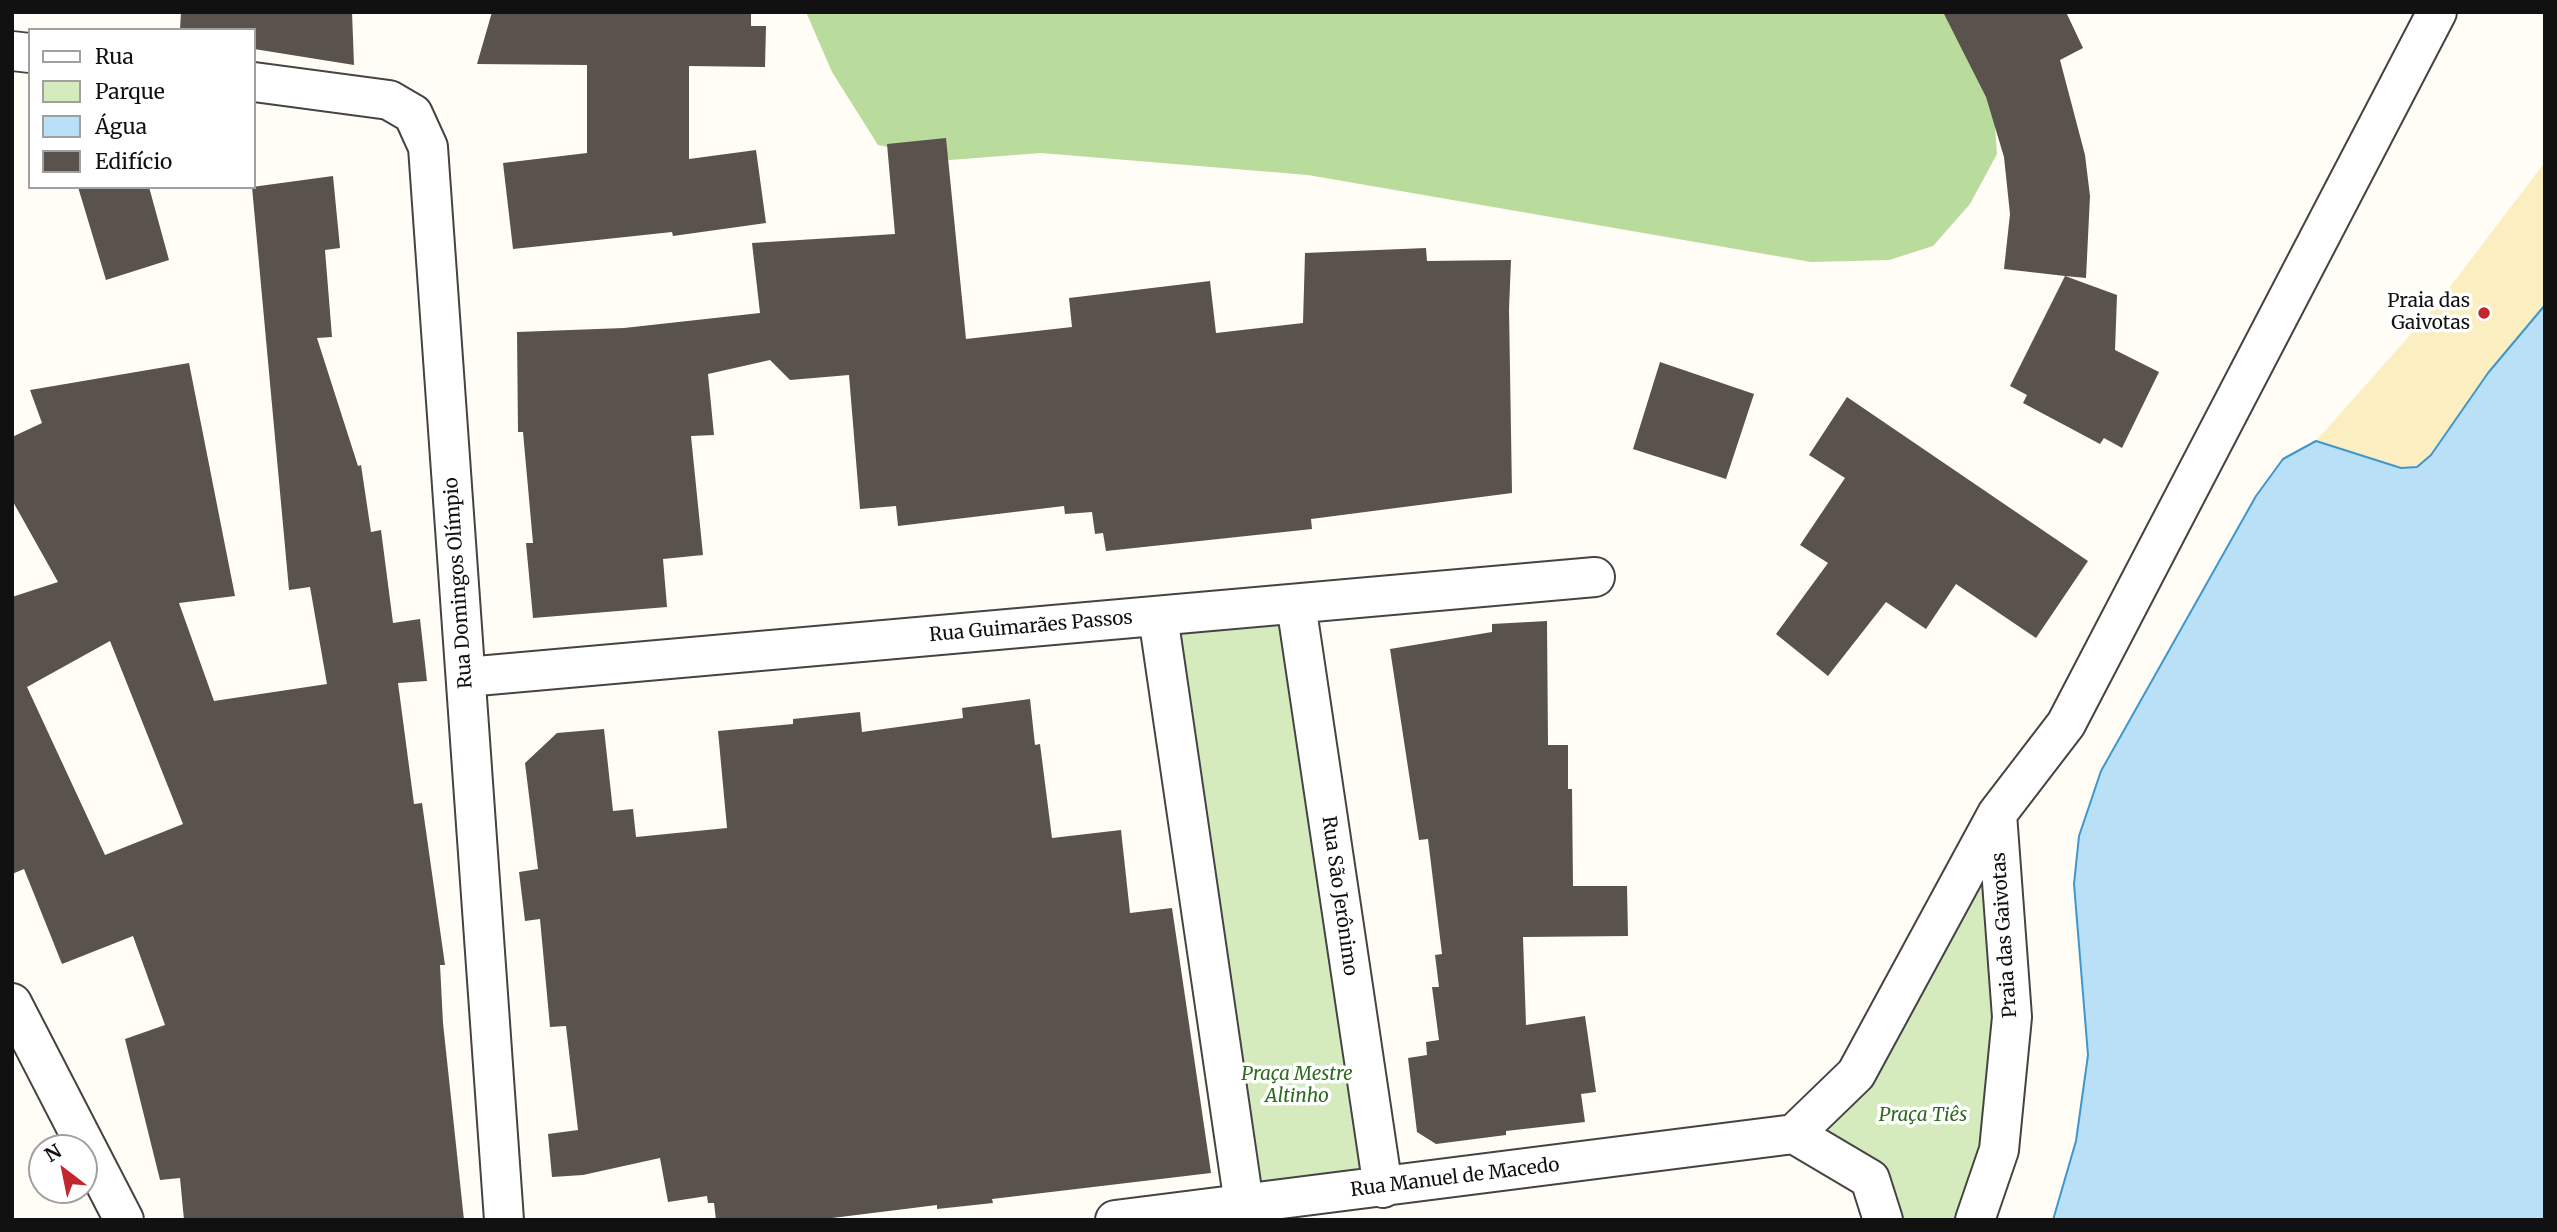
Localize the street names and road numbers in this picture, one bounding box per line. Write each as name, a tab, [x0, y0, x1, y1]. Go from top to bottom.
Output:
street label: Rua Domingos Olímpio	[440, 477, 478, 689]
street label: Rua Guimarães Passos	[928, 607, 1134, 647]
street label: Rua São Jerônimo	[1316, 815, 1362, 977]
street label: Praia das Gaivotas	[1988, 851, 2022, 1019]
street label: Rua Manuel de Macedo	[1349, 1154, 1561, 1202]

